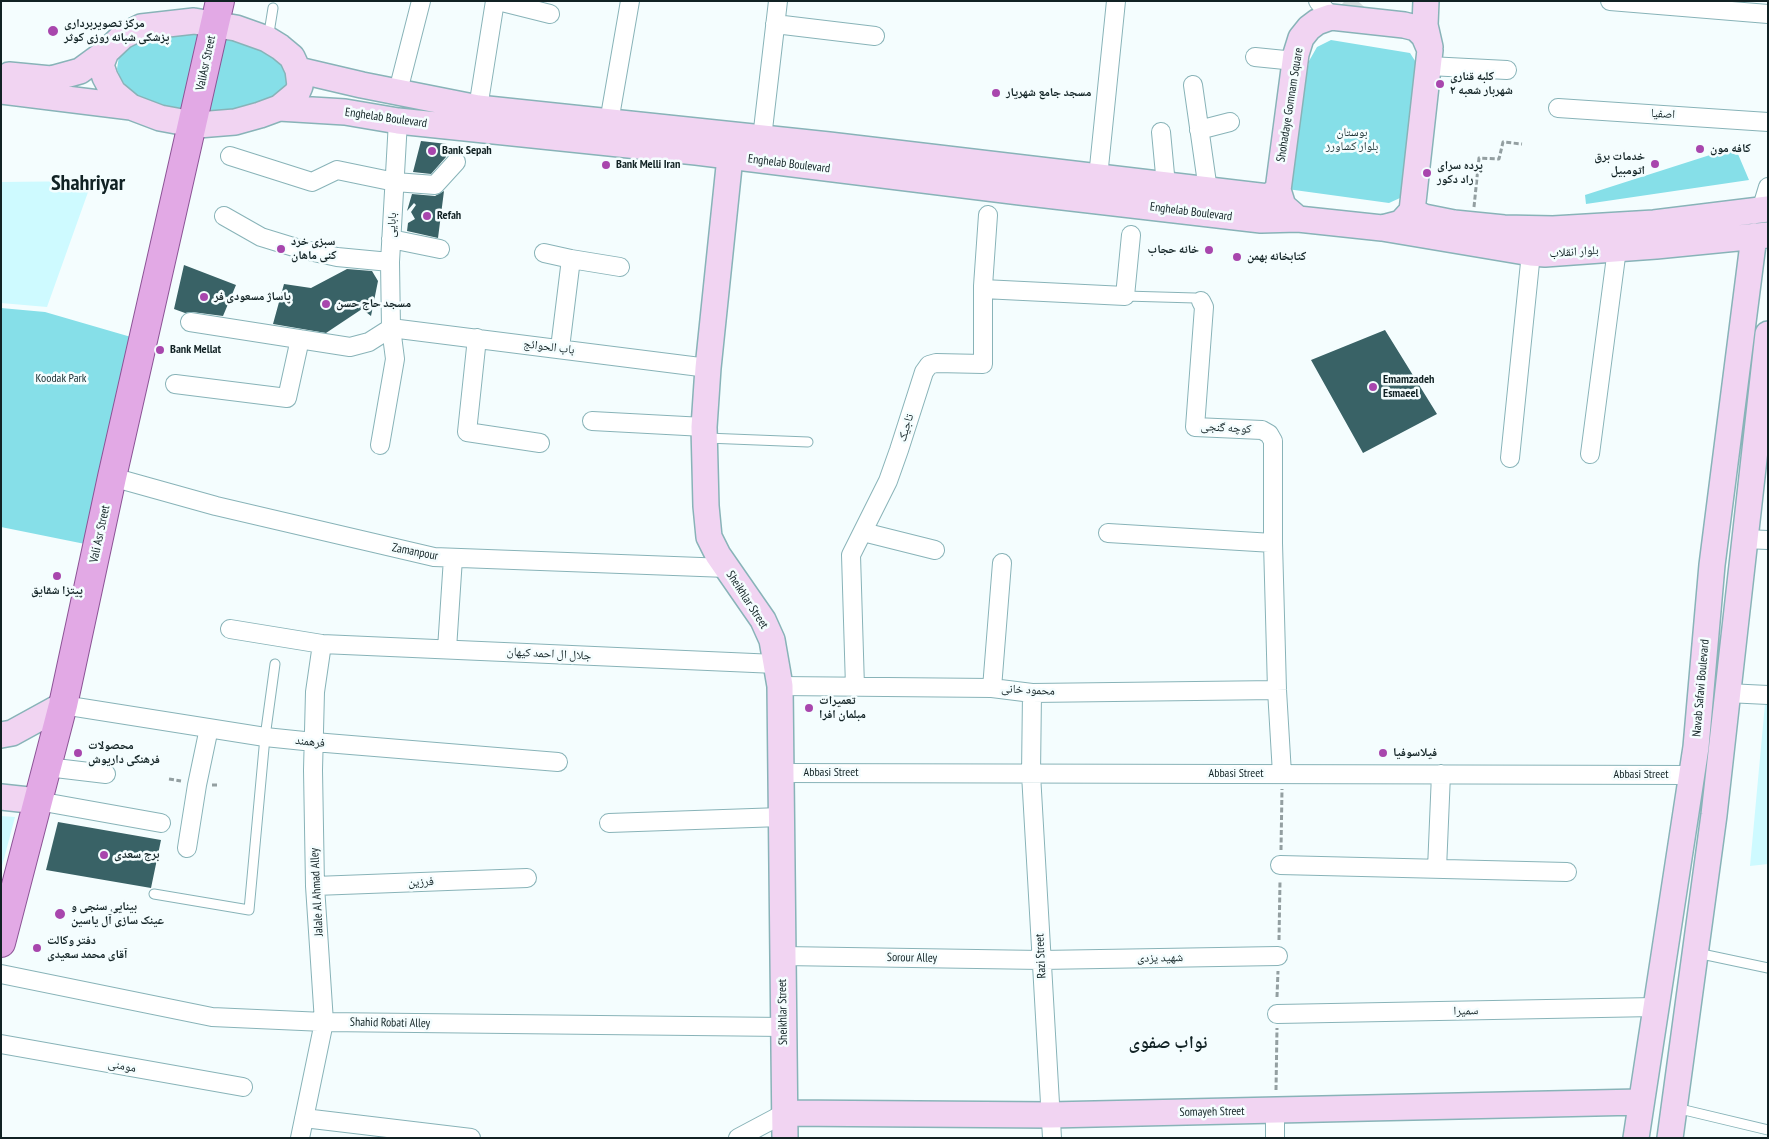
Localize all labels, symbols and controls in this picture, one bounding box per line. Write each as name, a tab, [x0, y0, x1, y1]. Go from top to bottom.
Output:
place label: مرکز تصویربرداری پزشکی شبانه روزی کوثر	[64, 17, 169, 45]
marker: مرکز تصویربرداری پزشکی شبانه روزی کوثر	[46, 24, 60, 38]
street label: ValiAsr Street	[193, 34, 219, 92]
street label: Shohadaye Gomnam Square	[1274, 47, 1306, 163]
place label: کلبه قناری شهربار شعبه ۲	[1450, 70, 1513, 98]
marker: کلبه قناری شهربار شعبه ۲	[1434, 78, 1446, 90]
place label: مسجد جامع شهریار	[1006, 86, 1091, 100]
marker: مسجد جامع شهریار	[990, 87, 1002, 99]
street label: Enghelab Boulevard	[344, 105, 428, 131]
street label: اصفیا	[1650, 106, 1676, 122]
park label: بوستان بلوار کشاورز	[1326, 126, 1378, 154]
place label: کافه مون	[1710, 142, 1751, 156]
marker: کافه مون	[1694, 143, 1706, 155]
place label: Bank Sepah	[442, 144, 492, 158]
marker: Bank Sepah	[426, 145, 438, 157]
place label: خدمات برق اتومبیل	[1594, 150, 1645, 178]
street label: Enghelab Boulevard	[747, 152, 831, 176]
place label: Bank Melli Iran	[616, 158, 680, 172]
marker: خدمات برق اتومبیل	[1649, 158, 1661, 170]
marker: Bank Melli Iran	[600, 159, 612, 171]
place label: پرده سرای راد دکور	[1437, 159, 1483, 187]
marker: پرده سرای راد دکور	[1421, 167, 1433, 179]
district label: Shahriyar	[51, 171, 125, 197]
street label: Enghelab Boulevard	[1149, 200, 1233, 224]
place label: Refah	[437, 209, 461, 223]
marker: Refah	[421, 210, 433, 222]
street label: بابایی	[384, 212, 400, 238]
place label: سبزی خرد کنی ماهان	[291, 235, 337, 263]
marker: سبزی خرد کنی ماهان	[275, 243, 287, 255]
place label: خانه حجاب	[1148, 243, 1199, 257]
street label: بلوار انقلاب	[1549, 243, 1599, 261]
marker: خانه حجاب	[1203, 244, 1215, 256]
place label: کتابخانه بهمن	[1247, 250, 1306, 264]
marker: کتابخانه بهمن	[1231, 251, 1243, 263]
place label: پاساژ مسعودی فر	[214, 290, 291, 304]
marker: پاساژ مسعودی فر	[198, 291, 210, 303]
place label: مسجد حاج حسن	[336, 297, 411, 311]
marker: مسجد حاج حسن	[320, 298, 332, 310]
street label: باب الحوائج	[523, 337, 575, 357]
place label: Bank Mellat	[170, 343, 221, 357]
marker: Bank Mellat	[154, 344, 166, 356]
park label: Koodak Park	[36, 372, 86, 386]
place label: Emamzadeh Esmaeel	[1383, 373, 1434, 401]
marker: Emamzadeh Esmaeel	[1367, 381, 1379, 393]
street label: تاجیک	[895, 412, 917, 444]
street label: کوچه گنجی	[1200, 419, 1252, 437]
street label: Vali Asr Street	[87, 504, 113, 564]
street label: Zamanpour	[391, 540, 439, 564]
street label: Sheikhlar Street	[723, 568, 771, 632]
marker: پیتزا شقایق	[51, 570, 63, 582]
place label: پیتزا شقایق	[31, 584, 83, 598]
street label: Navab Safavi Boulevard	[1690, 639, 1712, 737]
street label: جلال ال احمد کیهان	[506, 645, 592, 663]
street label: محمود خانی	[1001, 681, 1055, 699]
place label: تعمیرات مبلمان افرا	[819, 694, 866, 722]
marker: تعمیرات مبلمان افرا	[803, 702, 815, 714]
street label: فرهمند	[294, 733, 326, 751]
place label: محصولات فرهنگی داریوش	[88, 739, 160, 767]
place label: فیلاسوفیا	[1393, 746, 1437, 760]
marker: محصولات فرهنگی داریوش	[72, 747, 84, 759]
marker: فیلاسوفیا	[1377, 747, 1389, 759]
street label: Abbasi Street	[804, 766, 858, 780]
street label: Abbasi Street	[1209, 767, 1263, 781]
street label: Abbasi Street	[1614, 768, 1668, 782]
street label: Jalale Al Ahmad Alley	[307, 847, 327, 937]
place label: برج سعدی	[114, 848, 160, 862]
marker: برج سعدی	[98, 849, 110, 861]
street label: فرزین	[408, 874, 434, 890]
place label: بینایی سنجی و عینک سازی آل یاسین	[71, 900, 164, 928]
marker: بینایی سنجی و عینک سازی آل یاسین	[53, 907, 67, 921]
street label: Razi Street	[1033, 933, 1049, 979]
place label: دفتر وکالت آقای محمد سعیدی	[47, 934, 127, 962]
marker: دفتر وکالت آقای محمد سعیدی	[31, 942, 43, 954]
street label: Sorour Alley	[887, 950, 937, 966]
street label: شهید یزدی	[1137, 950, 1183, 966]
street label: Sheikhlar Street	[775, 979, 791, 1045]
street label: سمیرا	[1453, 1004, 1479, 1018]
street label: Shahid Robati Alley	[350, 1015, 430, 1031]
district label: نواب صفوی	[1128, 1032, 1208, 1054]
street label: مومنی	[107, 1056, 137, 1076]
street label: Somayeh Street	[1179, 1104, 1245, 1120]

